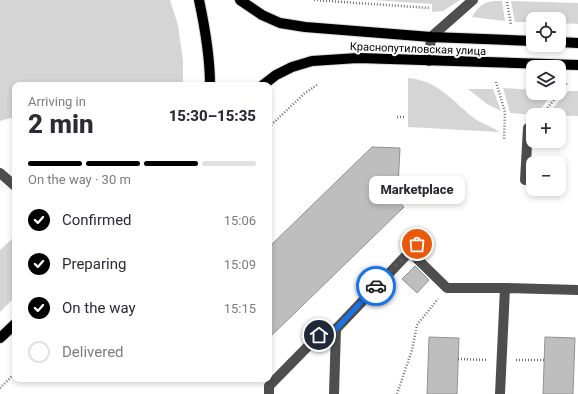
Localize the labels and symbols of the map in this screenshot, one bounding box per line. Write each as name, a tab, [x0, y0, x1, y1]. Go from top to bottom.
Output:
street label: Краснопутиловская улица	[350, 40, 486, 58]
callout: Marketplace	[369, 176, 465, 204]
pin	[400, 227, 434, 261]
courier	[356, 266, 396, 306]
pin	[302, 318, 336, 352]

